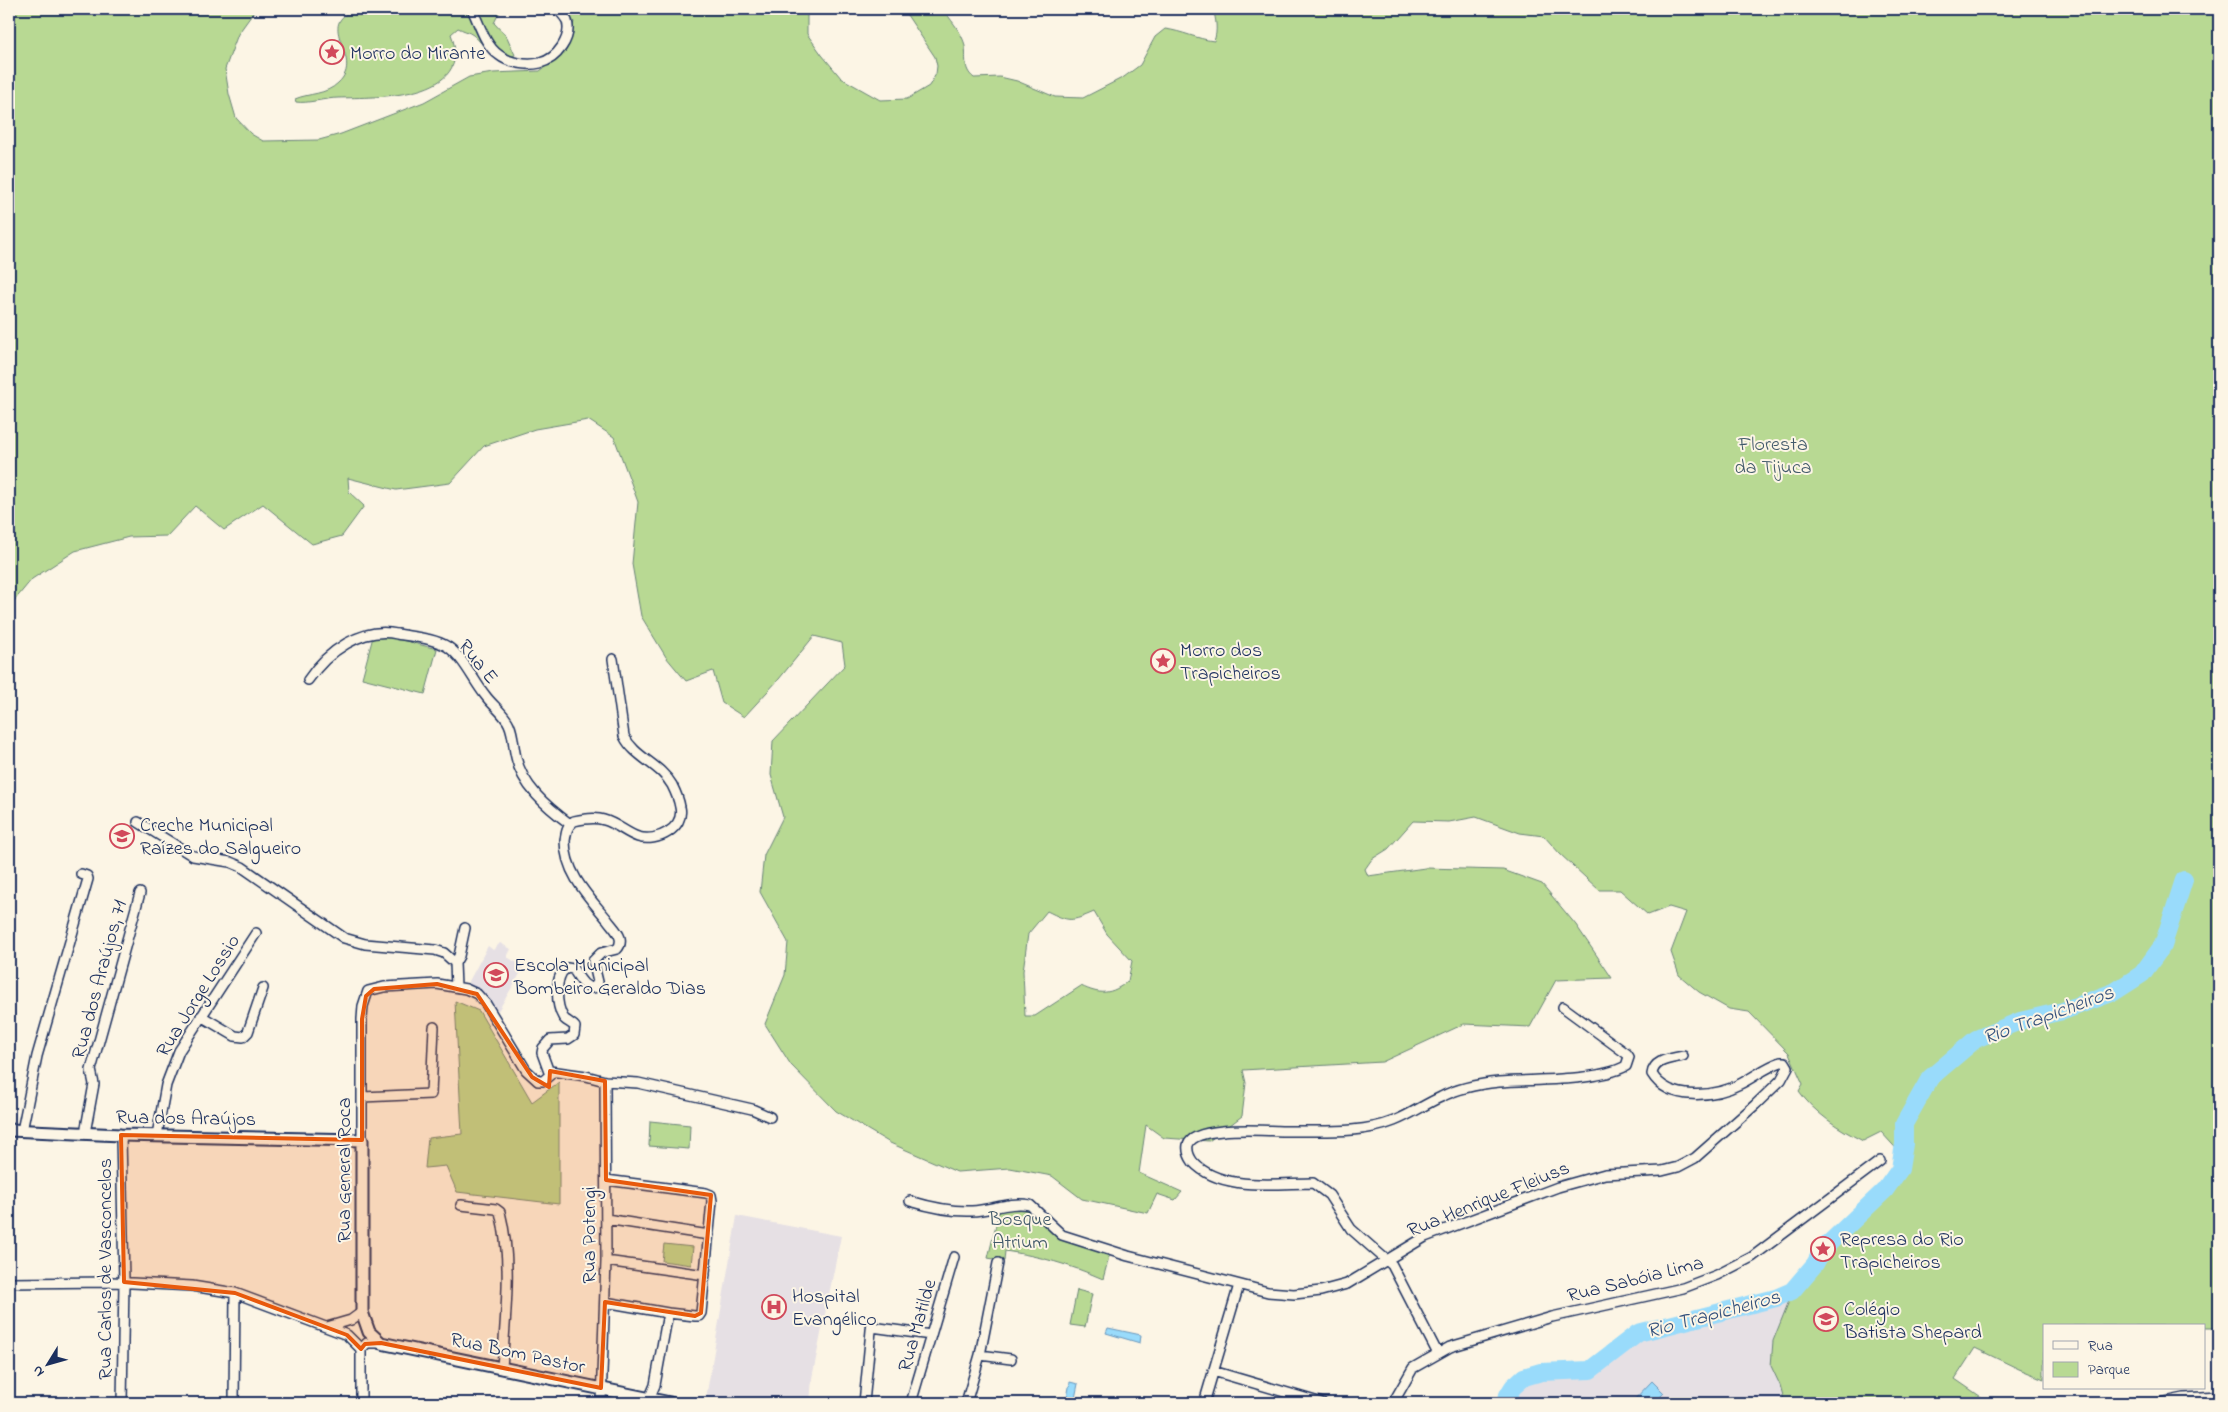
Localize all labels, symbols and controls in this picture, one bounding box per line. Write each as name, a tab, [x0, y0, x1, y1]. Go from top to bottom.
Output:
place icon: Morro do Mirante	[319, 39, 345, 65]
place label: Morro do Mirante	[350, 40, 485, 69]
park label: Floresta da Tijuca	[1734, 431, 1812, 483]
street label: Rua E	[450, 634, 504, 691]
place label: Morro dos Trapicheiros	[1180, 637, 1281, 689]
place icon: Morro dos Trapicheiros	[1150, 648, 1176, 674]
place label: Creche Municipal Raízes do Salgueiro	[140, 812, 301, 865]
school or university icon: Creche Municipal Raízes do Salgueiro	[109, 823, 135, 849]
street label: Rua dos Araújos, 71	[65, 897, 136, 1062]
street label: Rua Jorge Lossio	[150, 929, 249, 1064]
place label: Escola Municipal Bombeiro Geraldo Dias	[513, 952, 706, 1004]
school or university icon: Escola Municipal Bombeiro Geraldo Dias	[483, 962, 509, 988]
water label: Rio Trapicheiros	[1979, 978, 2119, 1053]
street label: Rua General Roca	[331, 1097, 360, 1243]
street label: Rua dos Araújos	[116, 1104, 256, 1135]
street label: Rua Henrique Fleiuss	[1403, 1155, 1574, 1246]
street label: Rua Carlos de Vasconcelos	[92, 1158, 121, 1380]
street label: Rua Potengi	[576, 1186, 606, 1284]
park label: Bosque Atrium	[988, 1206, 1051, 1258]
place label: Represa do Rio Trapicheiros	[1840, 1226, 1964, 1278]
place icon: Represa do Rio Trapicheiros	[1810, 1236, 1836, 1262]
street label: Rua Sabóia Lima	[1564, 1249, 1707, 1311]
street label: Rua Matilde	[891, 1276, 945, 1375]
place label: Hospital Evangélico	[792, 1283, 877, 1336]
water label: Rio Trapicheiros	[1643, 1283, 1784, 1347]
hospital icon: Hospital Evangélico	[761, 1294, 787, 1320]
place label: Colégio Batista Shepard	[1843, 1296, 1982, 1348]
school or university icon: Colégio Batista Shepard	[1813, 1306, 1839, 1332]
legend	[2043, 1324, 2206, 1390]
street label: Rua Bom Pastor	[447, 1326, 588, 1383]
text: Rua	[2088, 1335, 2113, 1357]
north arrow	[22, 1340, 72, 1390]
text: Parque	[2088, 1359, 2130, 1381]
text: N	[28, 1361, 50, 1381]

